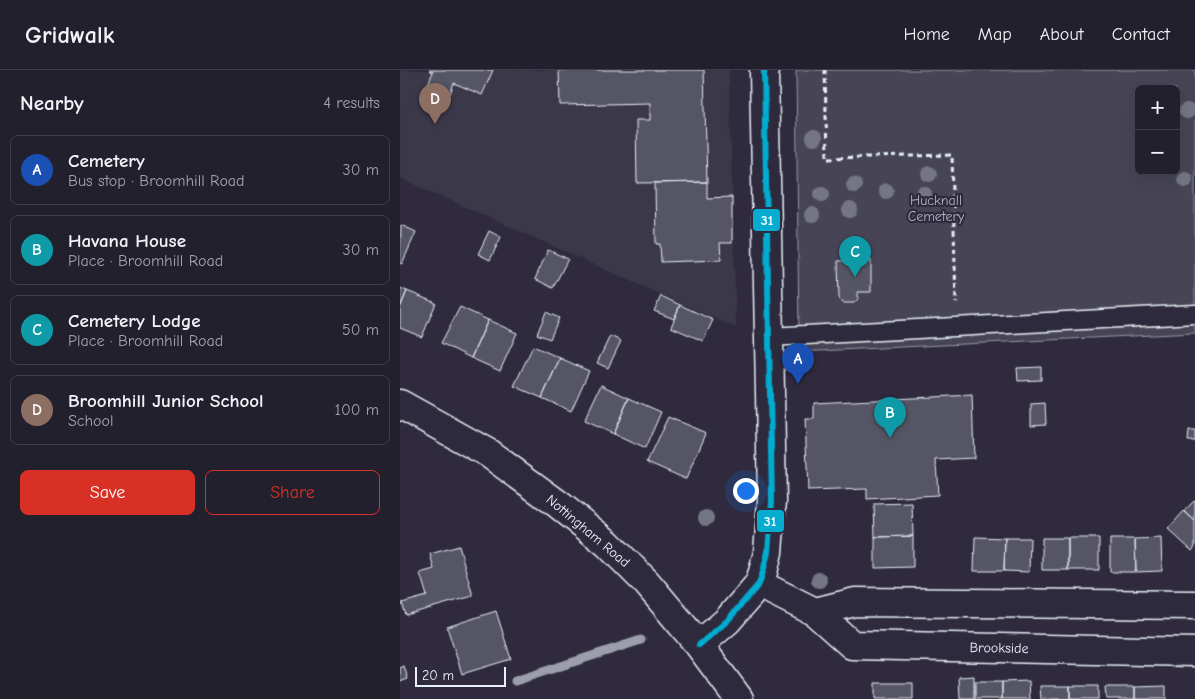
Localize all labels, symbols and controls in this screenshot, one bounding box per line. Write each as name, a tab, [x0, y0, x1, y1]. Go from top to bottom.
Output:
text: Gridwalk	[25, 21, 114, 49]
text: Home	[903, 24, 950, 45]
text: Map	[978, 24, 1012, 45]
text: About	[1040, 24, 1084, 45]
text: Contact	[1112, 24, 1170, 45]
pin: D	[419, 83, 451, 124]
map controls	[1135, 85, 1180, 175]
button: +	[1135, 85, 1180, 130]
text: Nearby	[20, 91, 84, 115]
text: 4 results	[323, 94, 380, 112]
button: −	[1135, 130, 1180, 175]
text: Cemetery	[68, 150, 145, 172]
text: A	[33, 161, 41, 179]
text: 30 m	[343, 161, 379, 179]
text: Bus stop · Broomhill Road	[68, 172, 245, 190]
park label: Hucknall Cemetery	[908, 192, 965, 225]
line badge: 31	[752, 208, 781, 232]
text: 31	[761, 212, 773, 229]
text: Havana House	[68, 230, 186, 252]
pin: C	[839, 236, 871, 277]
text: B	[32, 241, 42, 259]
text: 30 m	[343, 241, 379, 259]
text: Place · Broomhill Road	[68, 252, 223, 270]
text: Cemetery Lodge	[68, 310, 201, 332]
text: C	[32, 321, 42, 339]
text: 50 m	[342, 321, 379, 339]
text: Place · Broomhill Road	[68, 332, 223, 350]
pin: A	[782, 343, 814, 384]
text: Broomhill Junior School	[68, 390, 264, 412]
pin: B	[874, 397, 906, 438]
text: D	[32, 401, 42, 419]
text: 100 m	[335, 401, 379, 419]
text: School	[68, 412, 114, 430]
button: Save	[20, 470, 195, 515]
button: Share	[205, 470, 380, 515]
your location	[733, 478, 759, 504]
street label: Nottingham Road	[543, 491, 633, 571]
line badge: 31	[756, 509, 785, 533]
text: 31	[764, 513, 776, 530]
street label: Brookside	[969, 639, 1029, 657]
scale bar	[415, 664, 506, 687]
text: 20 m	[422, 667, 454, 684]

